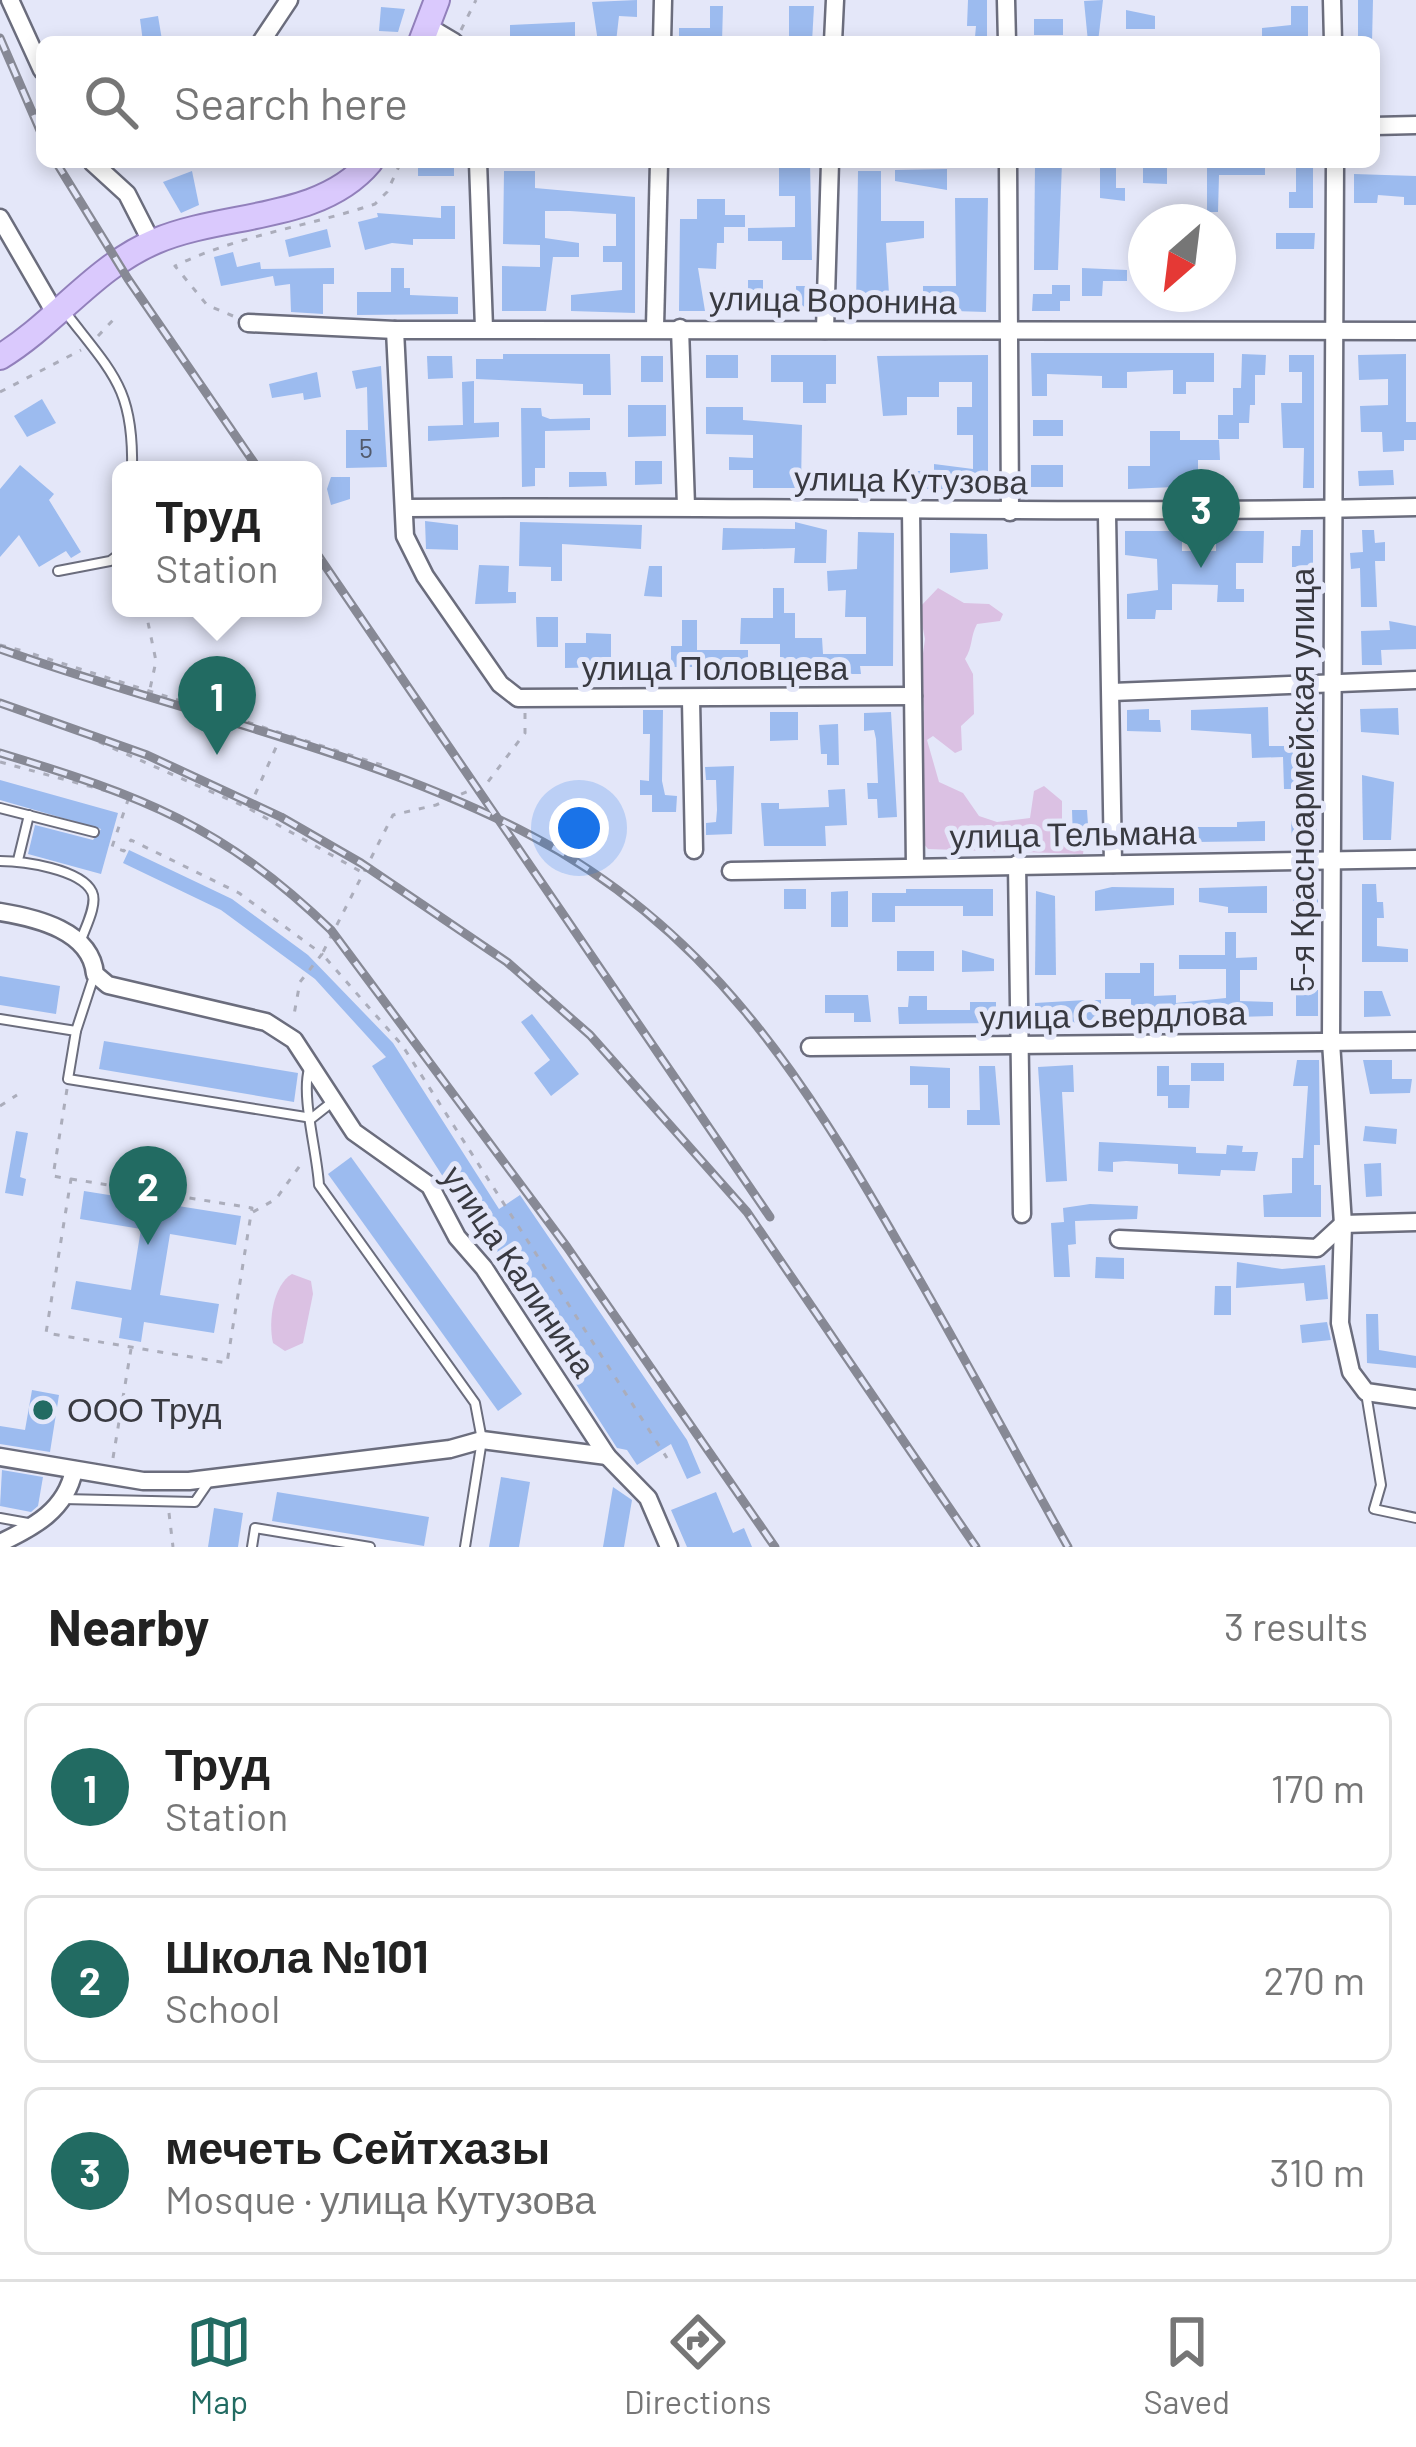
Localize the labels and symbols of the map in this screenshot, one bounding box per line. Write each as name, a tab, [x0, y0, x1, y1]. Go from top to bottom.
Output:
north arrow	[1128, 204, 1236, 312]
street label: улица Воронина	[709, 277, 958, 321]
house number: 5	[359, 431, 373, 463]
street label: улица Кутузова	[794, 457, 1029, 501]
pin: 3	[1162, 469, 1240, 568]
street label: 5-я Красноармейская улица	[1281, 567, 1321, 992]
street label: улица Половцева	[582, 647, 849, 687]
pin: 1	[178, 656, 256, 755]
your location	[549, 798, 609, 858]
street label: улица Тельмана	[949, 811, 1197, 855]
street label: улица Свердлова	[979, 992, 1247, 1036]
pin: 2	[109, 1146, 187, 1245]
street label: улица Калинина	[435, 1157, 605, 1384]
place label: ООО Труд	[67, 1389, 222, 1429]
marker: ООО Труд	[30, 1397, 56, 1423]

